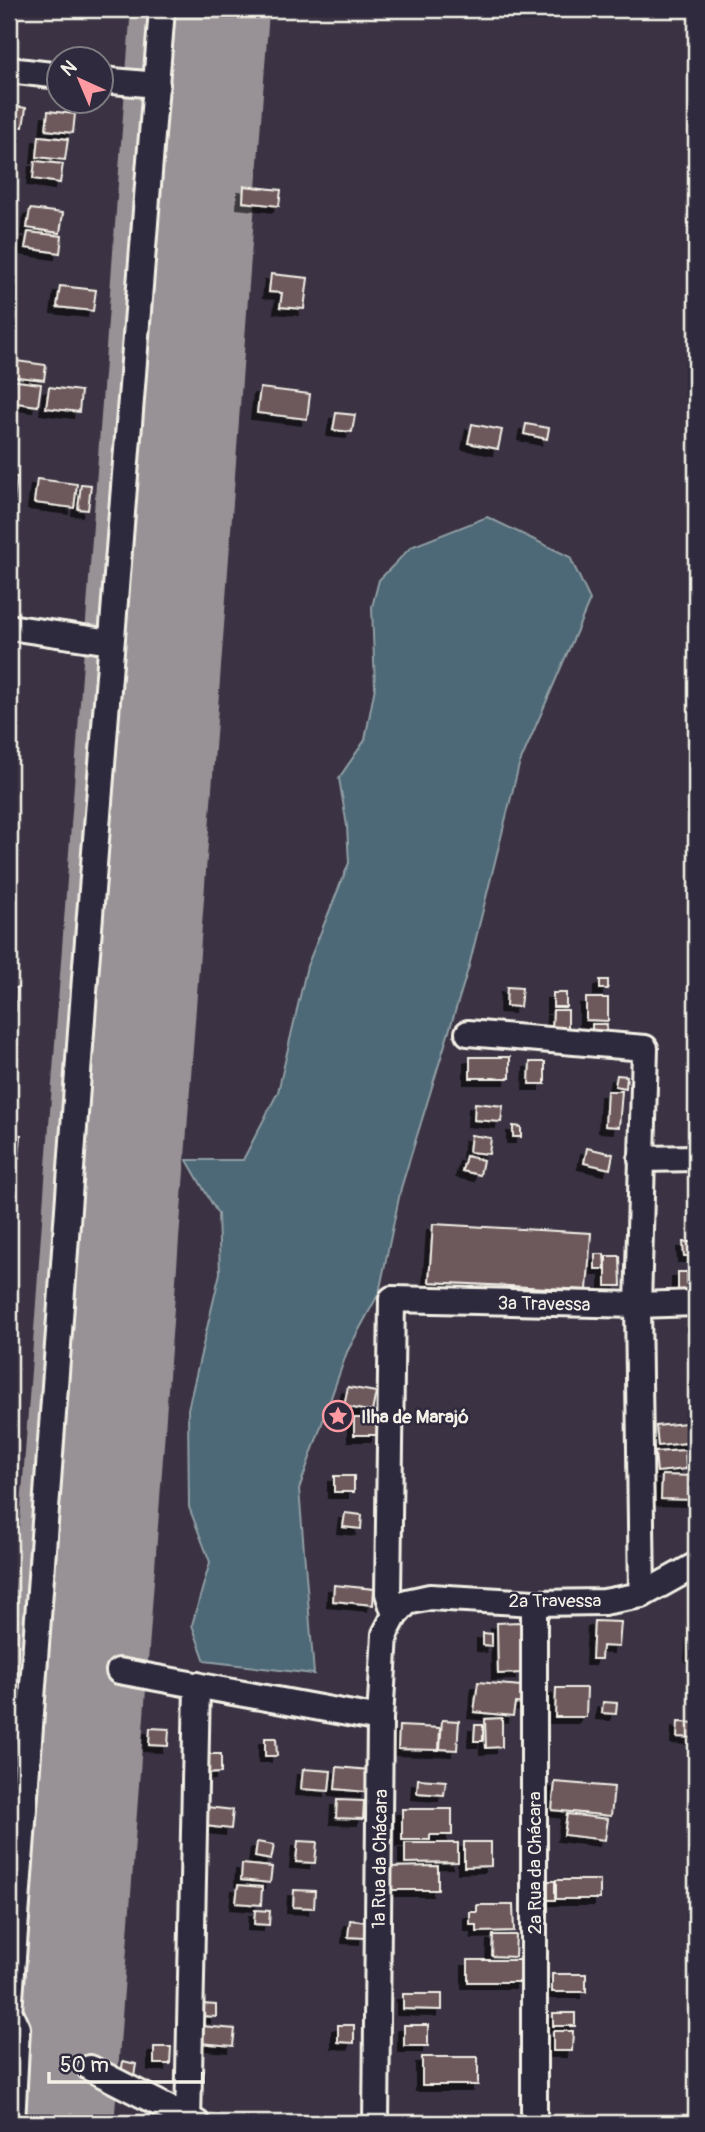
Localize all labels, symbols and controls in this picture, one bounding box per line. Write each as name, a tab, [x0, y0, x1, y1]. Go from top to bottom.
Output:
north arrow	[46, 46, 116, 116]
text: N	[56, 55, 82, 82]
street label: 3ª Travessa	[497, 1291, 591, 1317]
place icon: Ilha de Marajó	[321, 1399, 355, 1433]
place label: Ilha de Marajó	[361, 1405, 469, 1429]
street label: 2ª Travessa	[509, 1589, 602, 1613]
street label: 1ª Rua da Chácara	[367, 1789, 393, 1929]
street label: 2ª Rua da Chácara	[523, 1791, 547, 1934]
scale bar	[49, 2041, 203, 2085]
text: 50 m	[60, 2052, 109, 2079]

